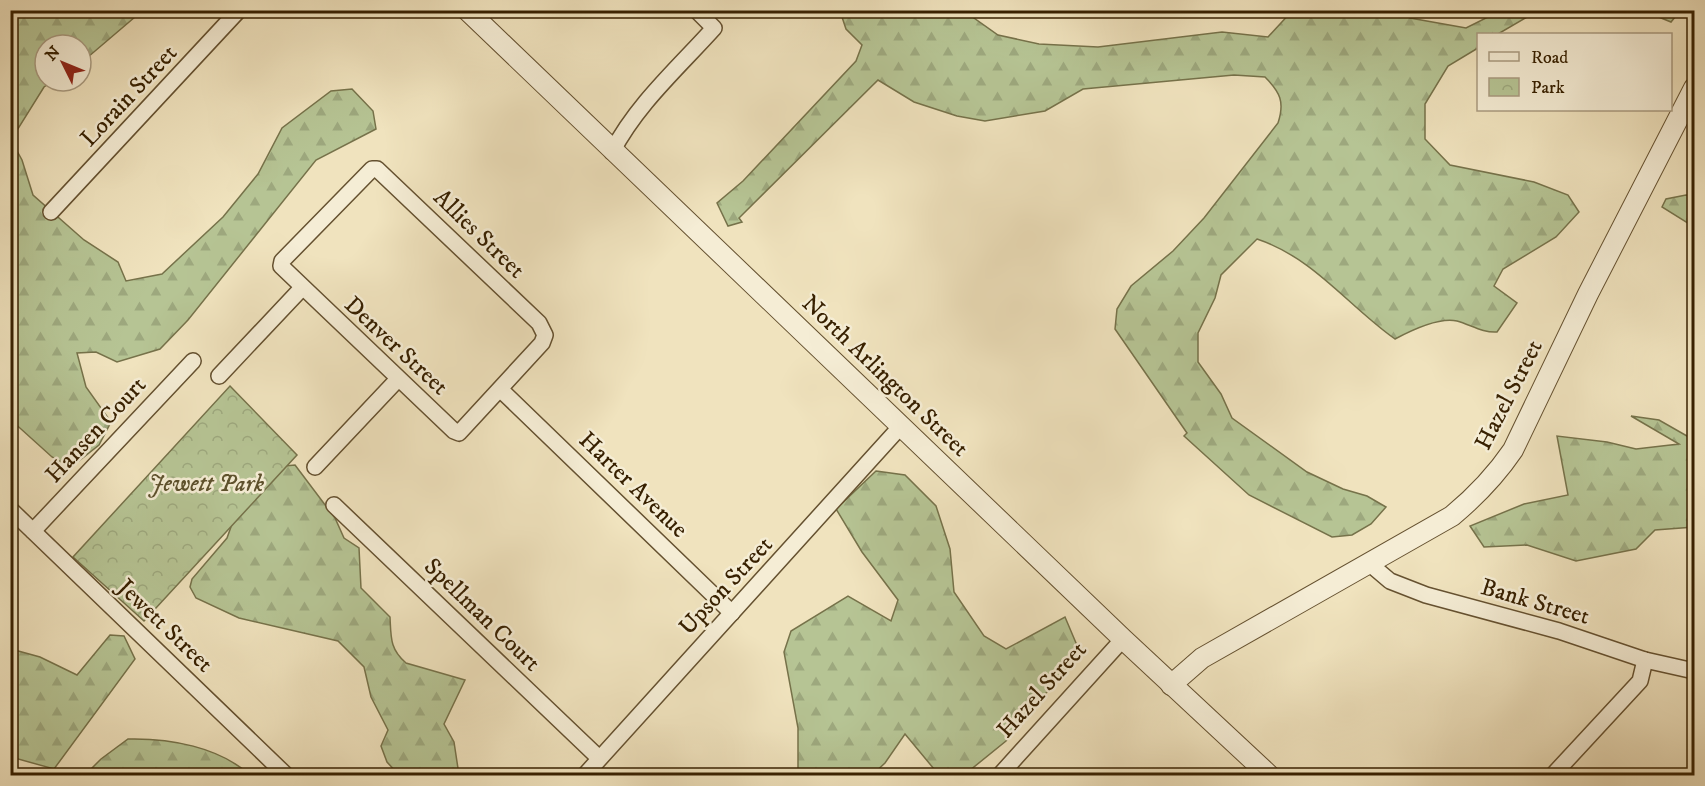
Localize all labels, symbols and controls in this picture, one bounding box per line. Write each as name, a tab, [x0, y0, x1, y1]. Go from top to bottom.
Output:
north arrow	[33, 33, 93, 93]
legend	[1477, 33, 1672, 111]
street label: Lorain Street	[74, 39, 184, 153]
text: N	[41, 42, 65, 65]
text: Road	[1531, 47, 1568, 69]
text: Park	[1531, 77, 1565, 99]
street label: Allies Street	[427, 183, 531, 285]
street label: North Arlington Street	[795, 289, 975, 464]
street label: Denver Street	[338, 290, 455, 402]
street label: Hazel Street	[1468, 335, 1550, 455]
street label: Hansen Court	[39, 370, 153, 489]
street label: Harter Avenue	[572, 426, 694, 545]
park label: Jewett Park	[148, 469, 264, 499]
street label: Upson Street	[673, 530, 780, 642]
street label: Spellman Court	[417, 552, 547, 678]
street label: Jewett Street	[109, 572, 219, 679]
street label: Bank Street	[1477, 572, 1593, 632]
street label: Hazel Street	[991, 635, 1093, 745]

